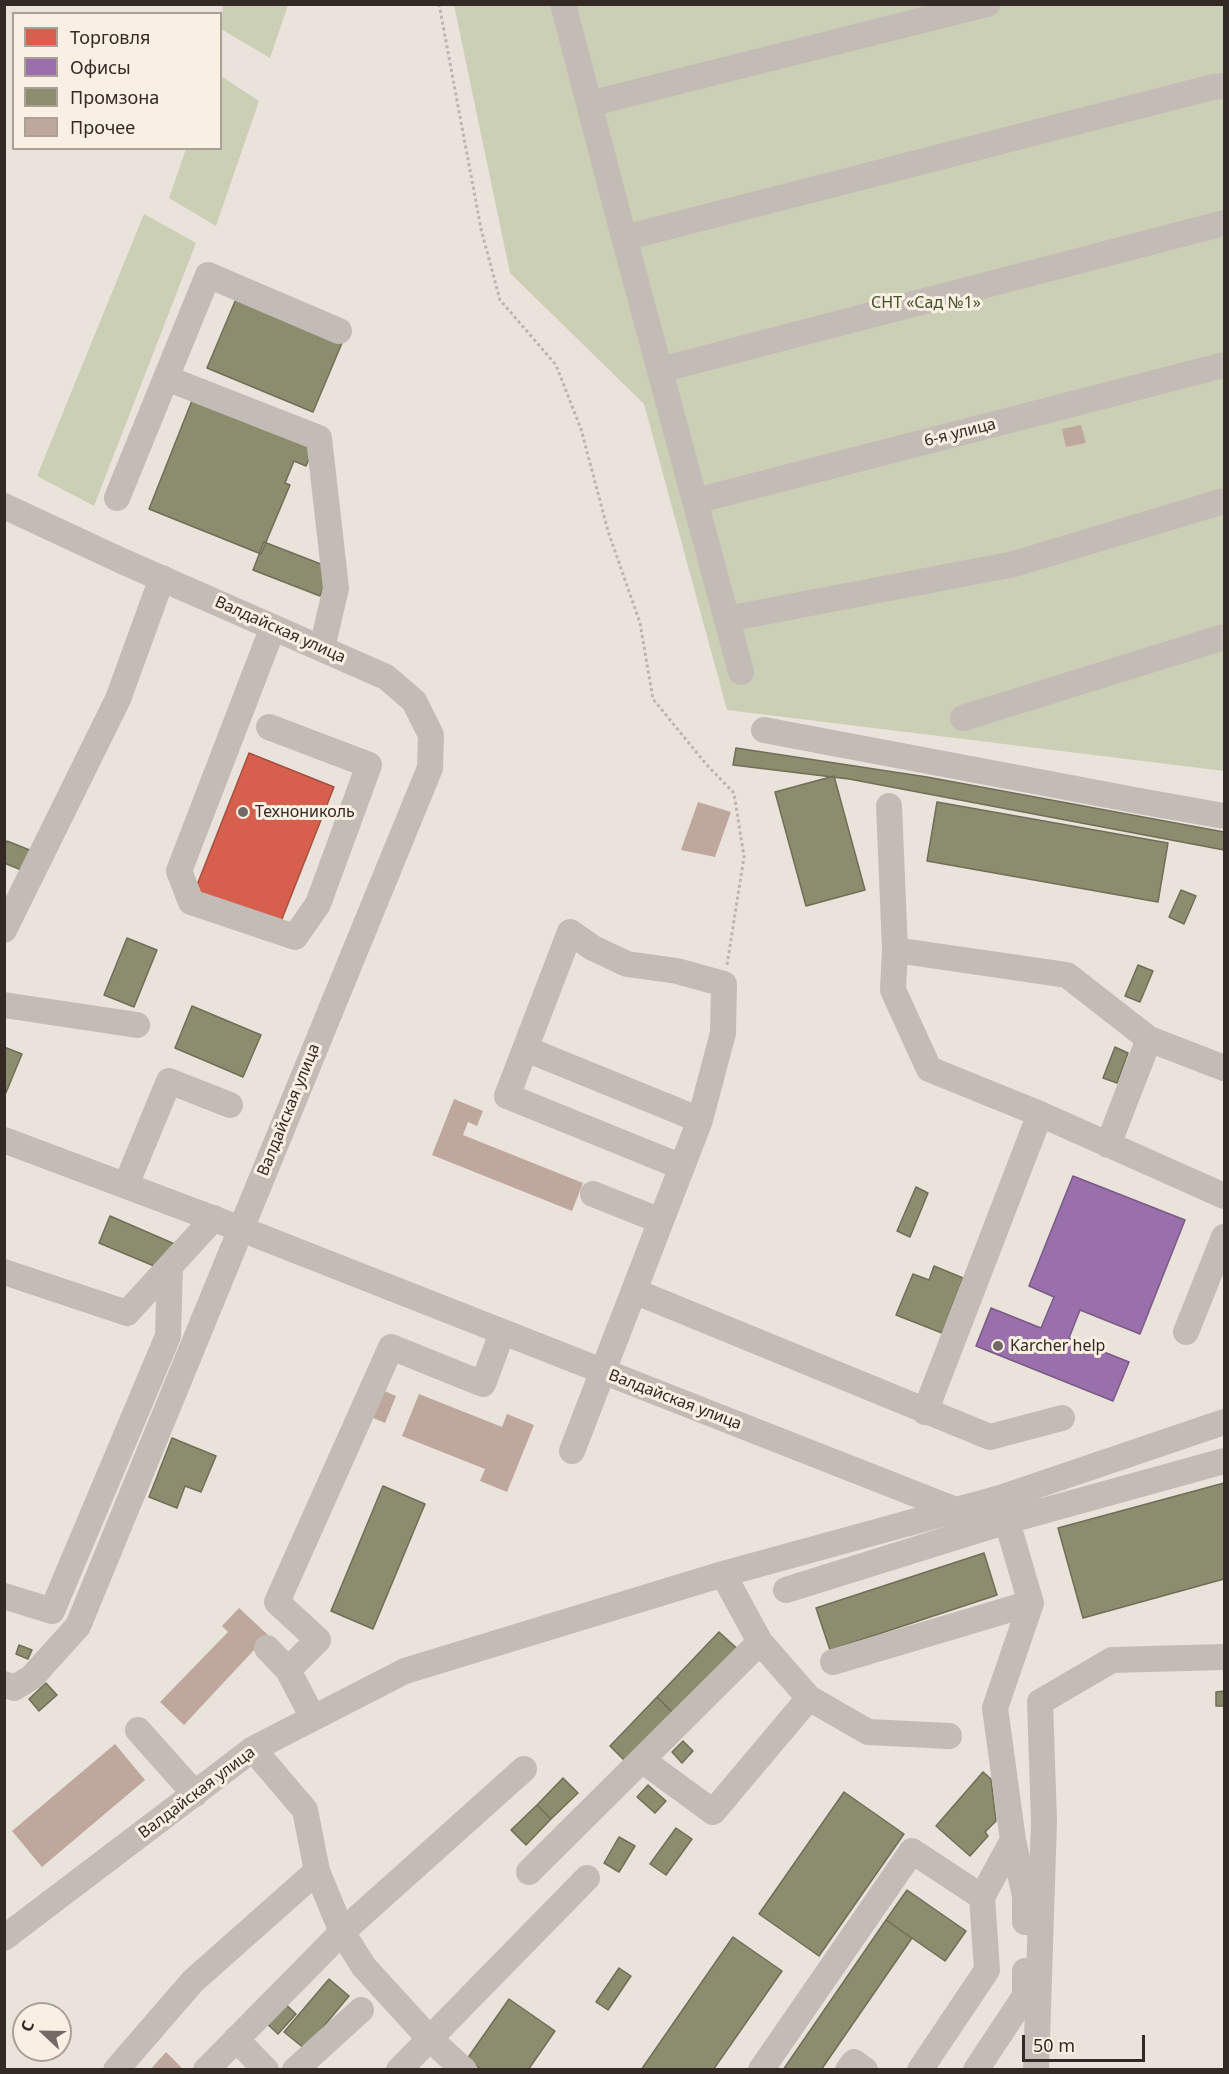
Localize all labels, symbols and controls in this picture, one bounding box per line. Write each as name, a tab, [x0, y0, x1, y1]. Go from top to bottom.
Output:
legend	[12, 12, 222, 150]
text: Торговля	[70, 25, 150, 49]
text: Офисы	[70, 55, 131, 79]
text: Промзона	[70, 85, 159, 109]
text: Прочее	[70, 115, 135, 139]
park label: СНТ «Сад №1»	[871, 293, 981, 313]
street label: 6-я улица	[922, 415, 998, 451]
street label: Валдайская улица	[212, 593, 348, 667]
place label: Технониколь	[255, 802, 355, 822]
marker: Технониколь	[236, 805, 250, 819]
street label: Валдайская улица	[254, 1041, 324, 1179]
place label: Karcher help	[1010, 1336, 1105, 1356]
marker: Karcher help	[991, 1339, 1005, 1353]
street label: Валдайская улица	[606, 1366, 744, 1434]
street label: Валдайская улица	[135, 1743, 259, 1843]
north arrow	[12, 2002, 72, 2062]
text: С	[15, 2017, 39, 2035]
scale bar	[1025, 2023, 1148, 2061]
text: 50 m	[1033, 2033, 1075, 2057]

